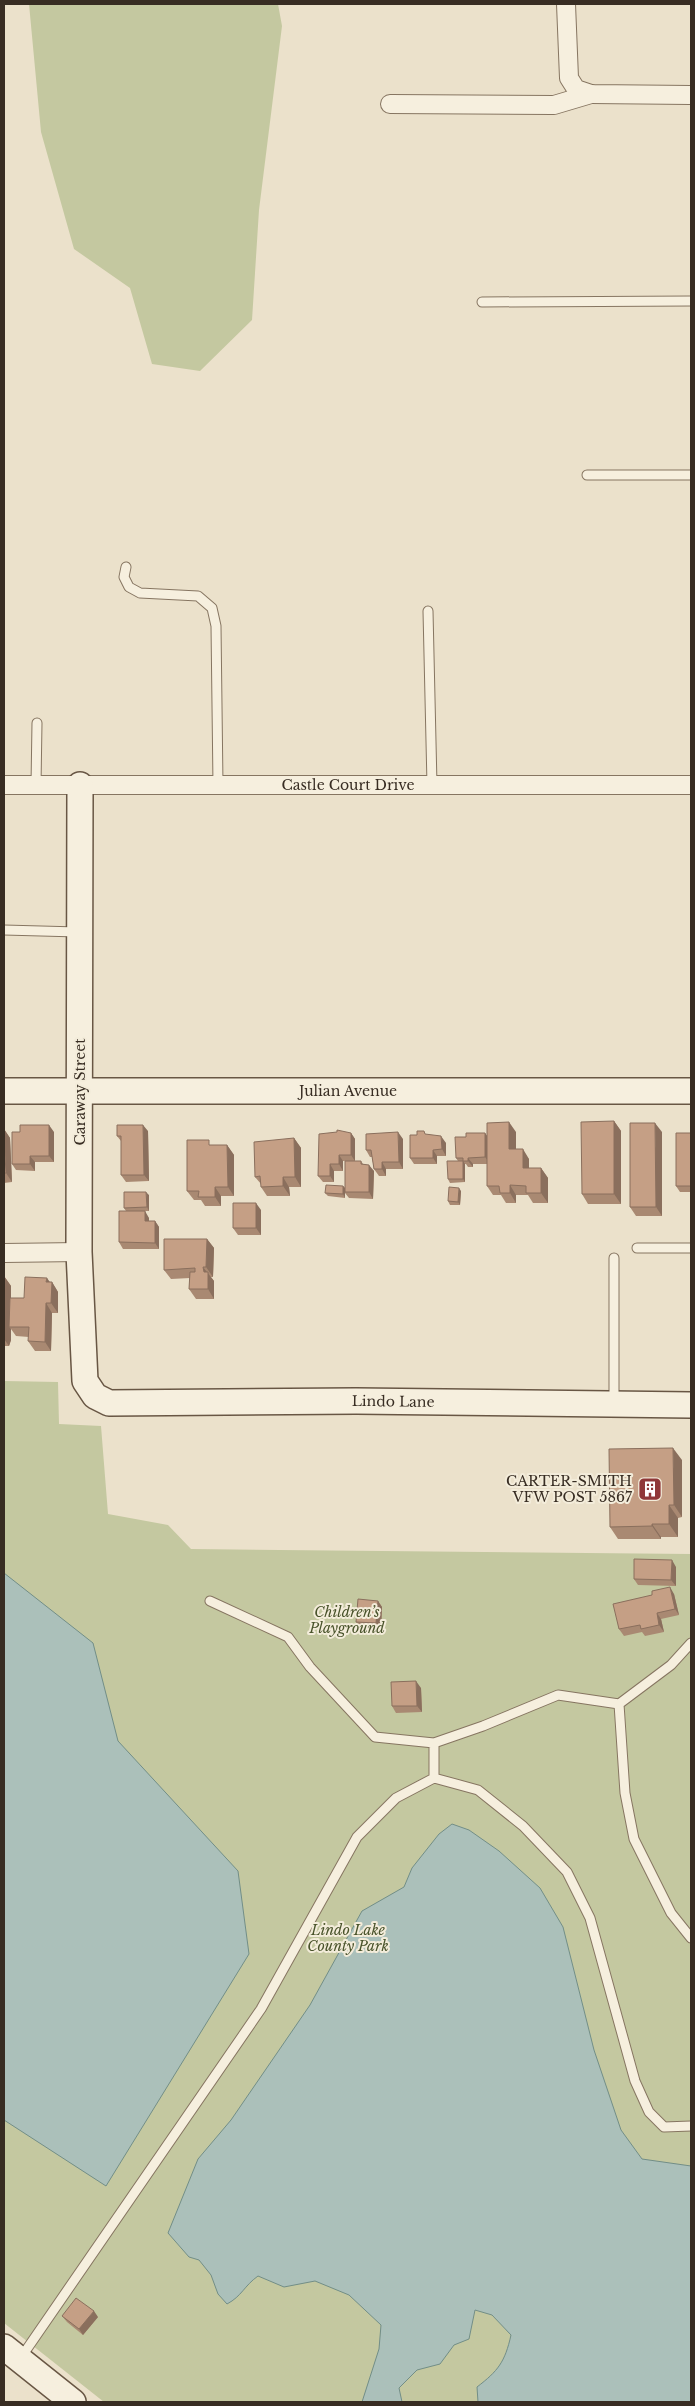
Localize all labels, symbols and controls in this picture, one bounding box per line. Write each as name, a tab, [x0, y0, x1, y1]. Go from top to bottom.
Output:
street label: Castle Court Drive	[281, 776, 415, 794]
street label: Caraway Street	[71, 1038, 89, 1146]
street label: Julian Avenue	[297, 1082, 397, 1100]
street label: Lindo Lane	[352, 1392, 435, 1411]
place label: CARTER-SMITH VFW POST 5867	[506, 1472, 633, 1506]
building icon: CARTER-SMITH VFW POST 5867	[637, 1476, 663, 1502]
park label: Children’s Playground	[308, 1603, 385, 1637]
park label: Lindo Lake County Park	[307, 1921, 389, 1955]

